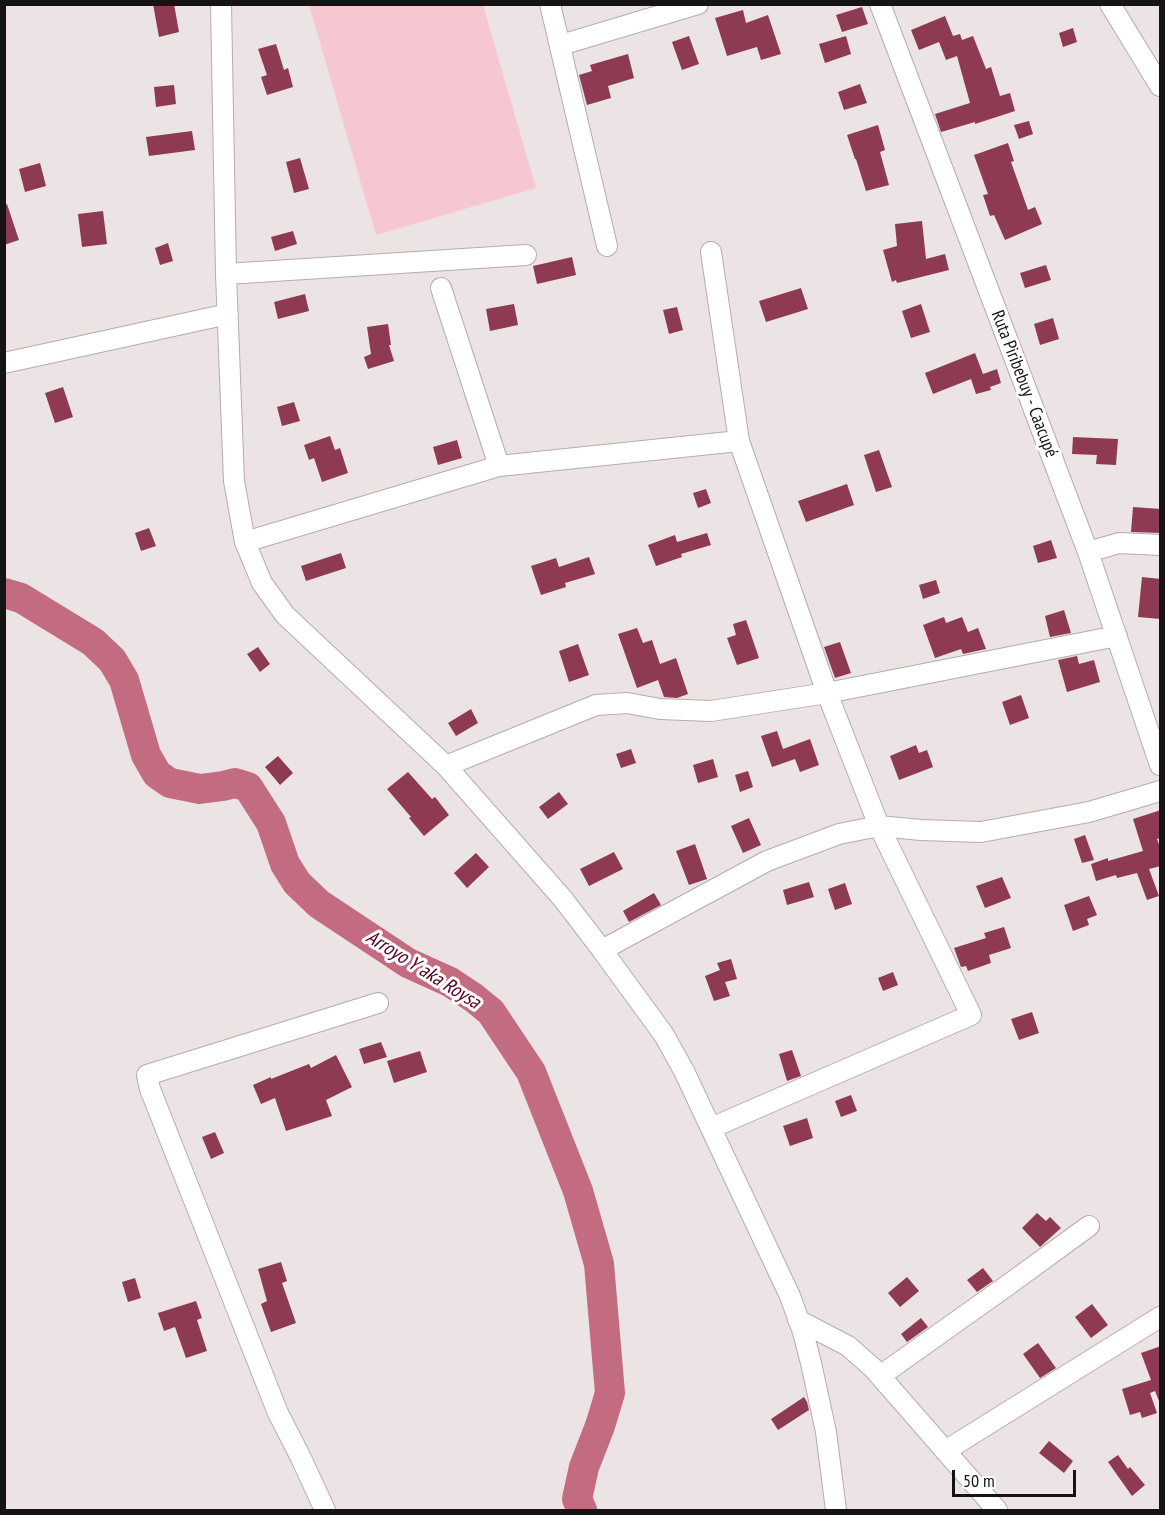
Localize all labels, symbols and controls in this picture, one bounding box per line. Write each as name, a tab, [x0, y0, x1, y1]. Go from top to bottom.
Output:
street label: Ruta Piribebuy - Caacupé	[986, 307, 1062, 461]
water label: Arroyo Y aka Roysa	[361, 925, 485, 1015]
scale bar	[955, 1458, 1080, 1496]
text: 50 m	[963, 1469, 995, 1492]

